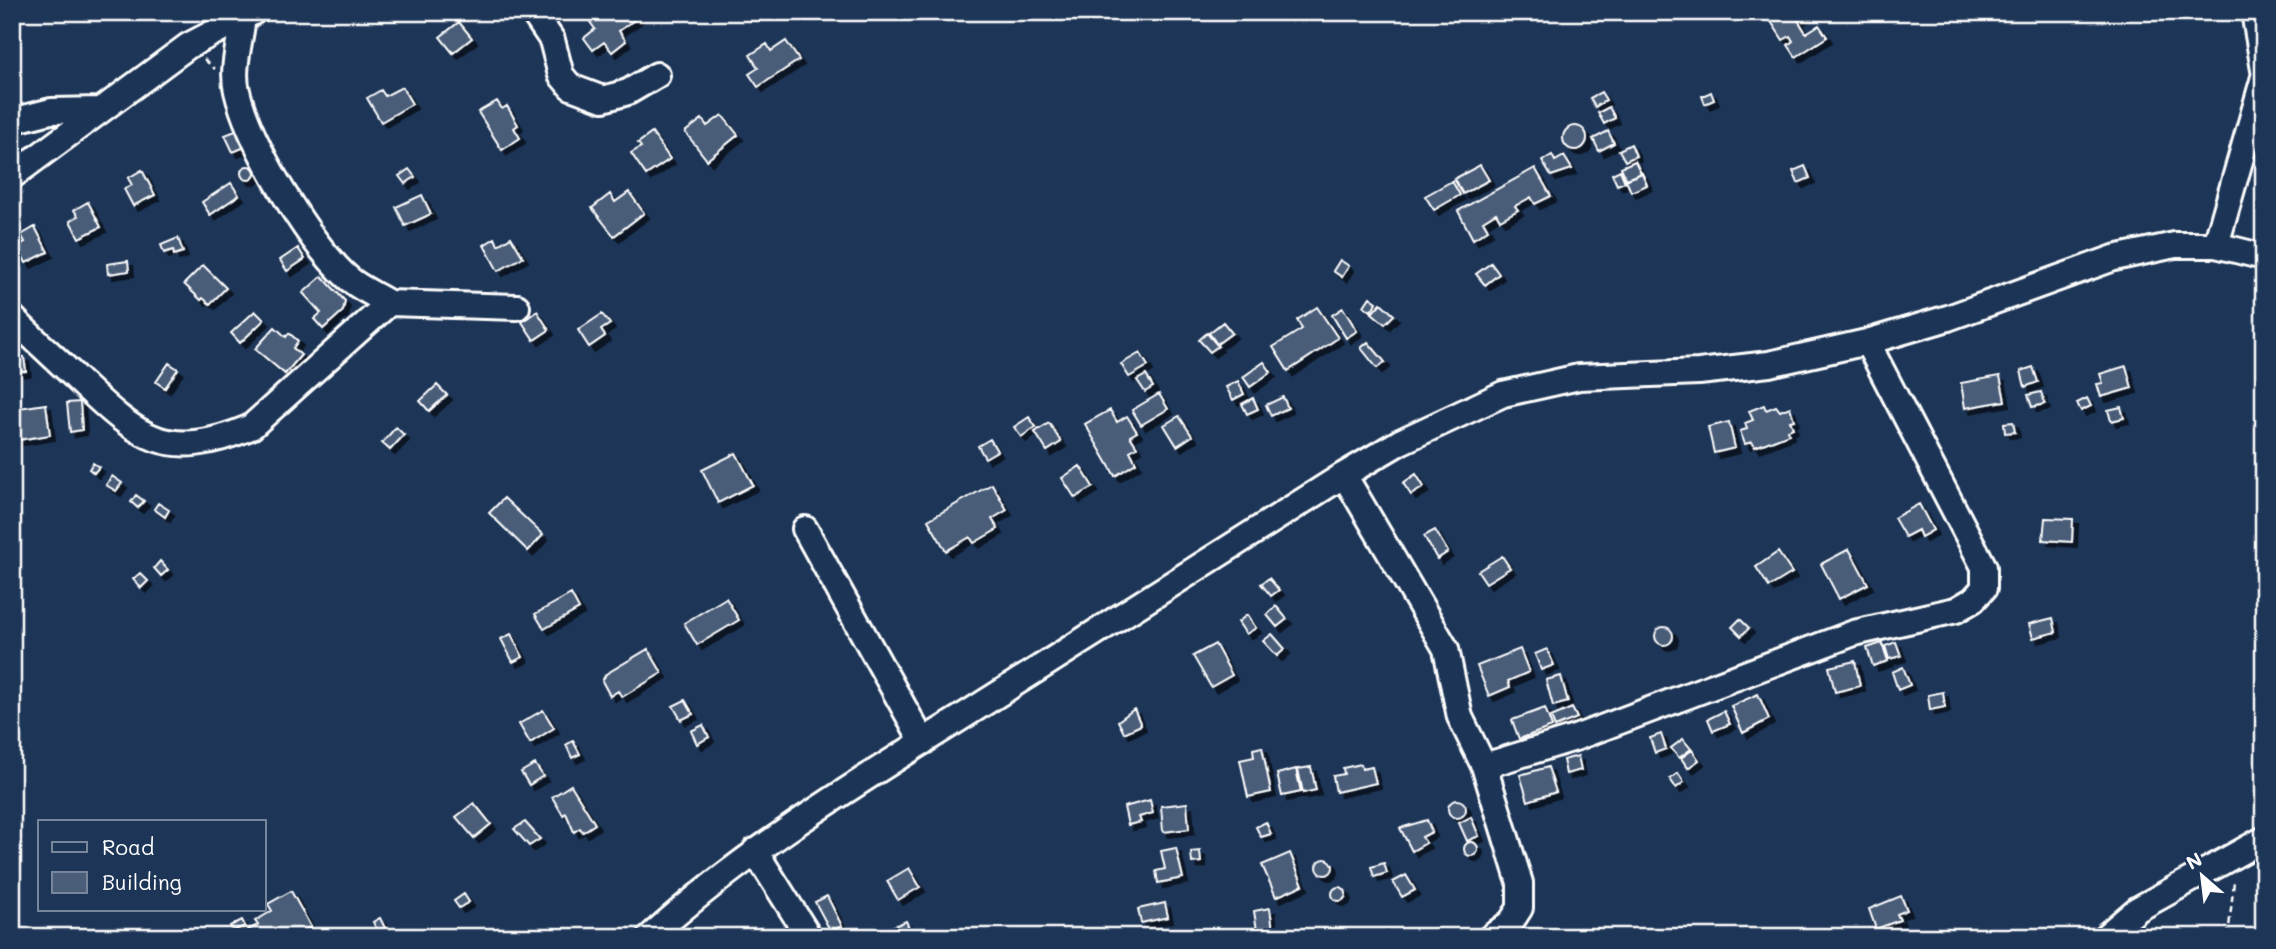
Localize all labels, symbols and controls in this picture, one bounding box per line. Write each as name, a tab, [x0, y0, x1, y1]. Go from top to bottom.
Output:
legend	[38, 820, 266, 911]
text: Road	[102, 833, 154, 860]
north arrow	[2168, 841, 2238, 911]
text: N	[2182, 846, 2206, 875]
text: Building	[102, 868, 182, 895]

